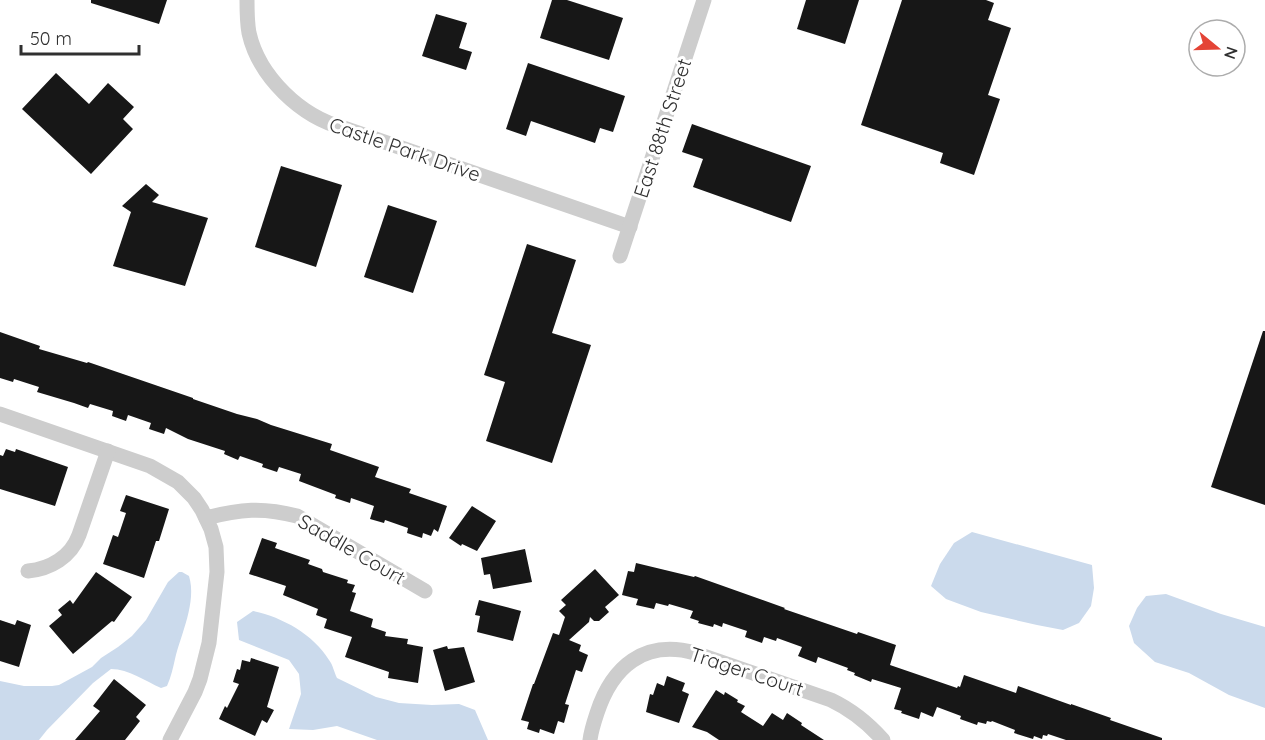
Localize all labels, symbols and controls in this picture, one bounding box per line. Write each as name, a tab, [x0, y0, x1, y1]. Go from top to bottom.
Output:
scale bar	[21, 18, 140, 56]
north arrow	[1187, 18, 1247, 78]
text: 50 m	[30, 27, 72, 50]
text: N	[1220, 44, 1243, 62]
street label: East 88th Street	[628, 55, 696, 201]
street label: Castle Park Drive	[326, 111, 484, 187]
street label: Saddle Court	[294, 508, 410, 590]
street label: Trager Court	[687, 641, 807, 701]

